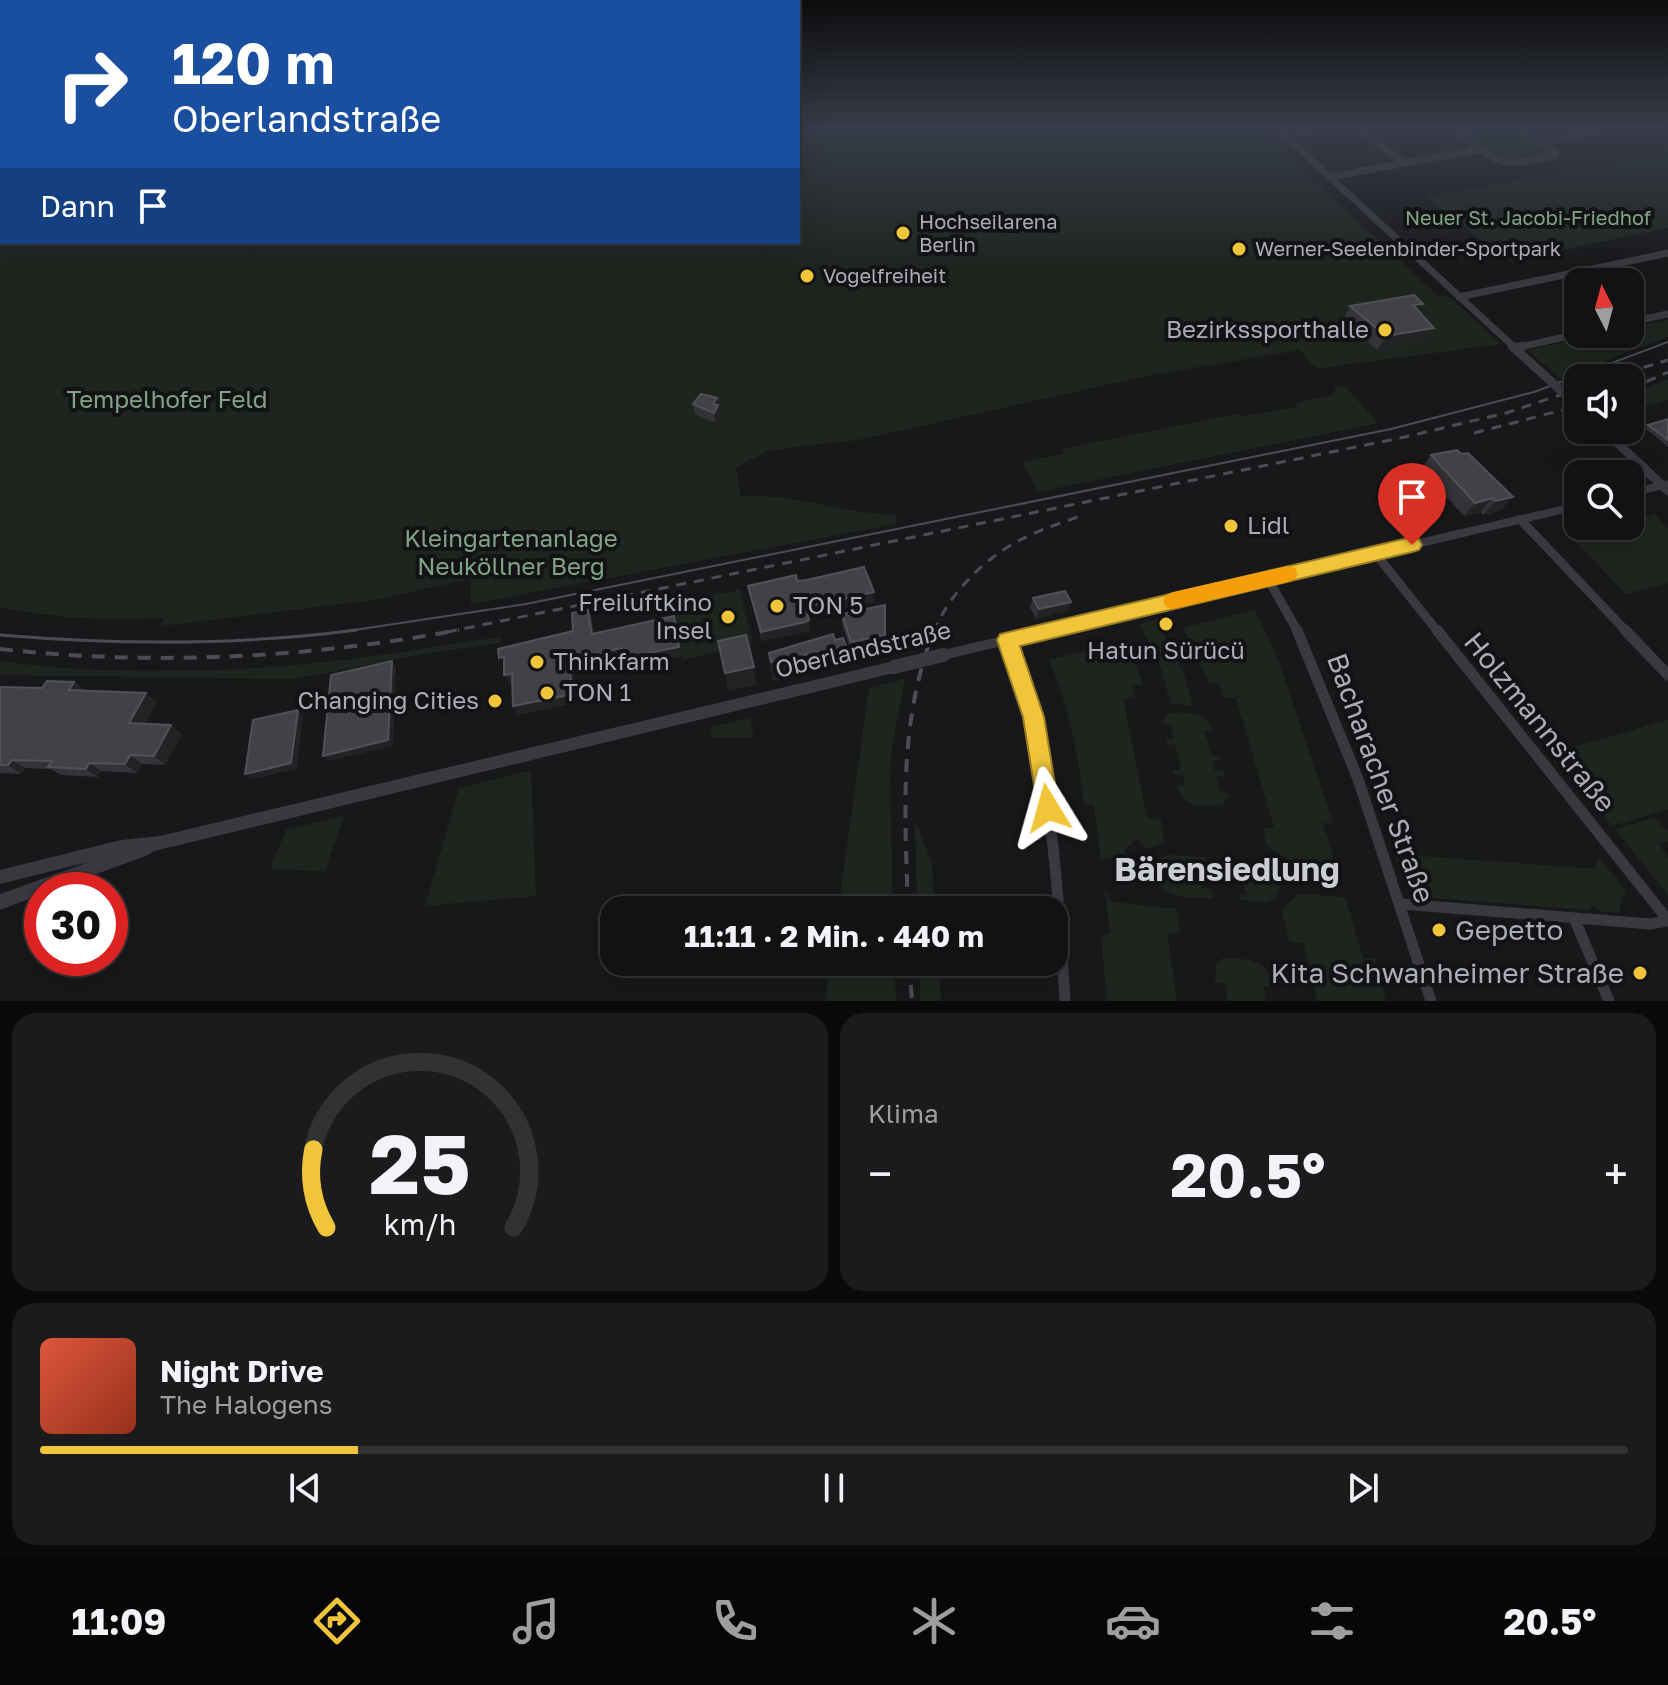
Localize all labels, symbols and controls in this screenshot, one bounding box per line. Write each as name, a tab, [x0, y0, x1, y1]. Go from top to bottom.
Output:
text: 120 m	[172, 29, 334, 96]
icon: right	[40, 32, 144, 136]
text: Oberlandstraße	[172, 97, 441, 140]
icon: arrive	[131, 184, 175, 228]
text: Dann	[40, 188, 115, 224]
park label: Neuer St. Jacobi-Friedhof	[1405, 205, 1651, 229]
place label: Hochseilarena Berlin	[919, 209, 1057, 256]
marker: Hochseilarena Berlin	[894, 224, 912, 242]
place label: Werner-Seelenbinder-Sportpark	[1255, 236, 1561, 260]
marker: Werner-Seelenbinder-Sportpark	[1230, 240, 1248, 258]
place label: Vogelfreiheit	[823, 263, 946, 287]
marker: Vogelfreiheit	[798, 267, 816, 285]
north arrow	[1564, 268, 1644, 348]
map controls	[1564, 268, 1644, 540]
place label: Bezirkssporthalle	[1166, 314, 1369, 343]
marker: Bezirkssporthalle	[1376, 321, 1394, 339]
button: sound	[1564, 364, 1644, 444]
park label: Tempelhofer Feld	[66, 384, 268, 413]
button: search	[1564, 460, 1644, 540]
pin	[1378, 463, 1446, 545]
icon: arrive	[1390, 475, 1434, 519]
place label: Lidl	[1247, 510, 1290, 539]
marker: Lidl	[1222, 517, 1240, 535]
park label: Kleingartenanlage Neuköllner Berg	[404, 523, 618, 580]
place label: Freiluftkino Insel	[578, 587, 712, 644]
place label: TON 5	[793, 590, 863, 619]
marker: TON 5	[768, 597, 786, 615]
marker: Freiluftkino Insel	[719, 608, 737, 626]
street label: Oberlandstraße	[772, 614, 953, 683]
marker: Hatun Sürücü	[1157, 615, 1175, 633]
street label: Holzmannstraße	[1458, 625, 1623, 818]
place label: Hatun Sürücü	[1087, 635, 1245, 664]
place label: Thinkfarm	[553, 646, 670, 675]
street label: Bacharacher Straße	[1321, 648, 1442, 907]
marker: Thinkfarm	[528, 653, 546, 671]
place label: TON 1	[563, 677, 631, 706]
marker: TON 1	[538, 684, 556, 702]
place label: Changing Cities	[297, 685, 479, 714]
marker: Changing Cities	[486, 692, 504, 710]
position arrow	[1006, 766, 1090, 850]
district label: Bärensiedlung	[1114, 850, 1340, 888]
speed limit sign: 30	[24, 872, 128, 976]
place label: Gepetto	[1455, 913, 1563, 946]
text: 11:11 · 2 Min. · 440 m	[684, 918, 984, 954]
marker: Gepetto	[1430, 921, 1448, 939]
place label: Kita Schwanheimer Straße	[1270, 956, 1624, 989]
marker: Kita Schwanheimer Straße	[1631, 964, 1649, 982]
text: Klima	[868, 1098, 939, 1129]
text: 25	[369, 1112, 471, 1212]
text: 20.5°	[1171, 1138, 1325, 1210]
text: −	[868, 1147, 892, 1200]
text: +	[1604, 1147, 1628, 1200]
text: km/h	[384, 1207, 456, 1241]
text: Night Drive	[160, 1353, 324, 1389]
text: The Halogens	[160, 1389, 333, 1420]
icon: previous	[283, 1466, 327, 1510]
icon: pause	[812, 1466, 856, 1510]
icon: next	[1341, 1466, 1385, 1510]
icon: directions	[309, 1593, 365, 1649]
icon: music	[508, 1593, 564, 1649]
icon: phone	[707, 1593, 763, 1649]
icon: climate	[906, 1593, 962, 1649]
icon: car	[1105, 1593, 1161, 1649]
icon: filters	[1304, 1593, 1360, 1649]
text: 11:09	[72, 1600, 166, 1643]
text: 20.5°	[1503, 1600, 1596, 1643]

